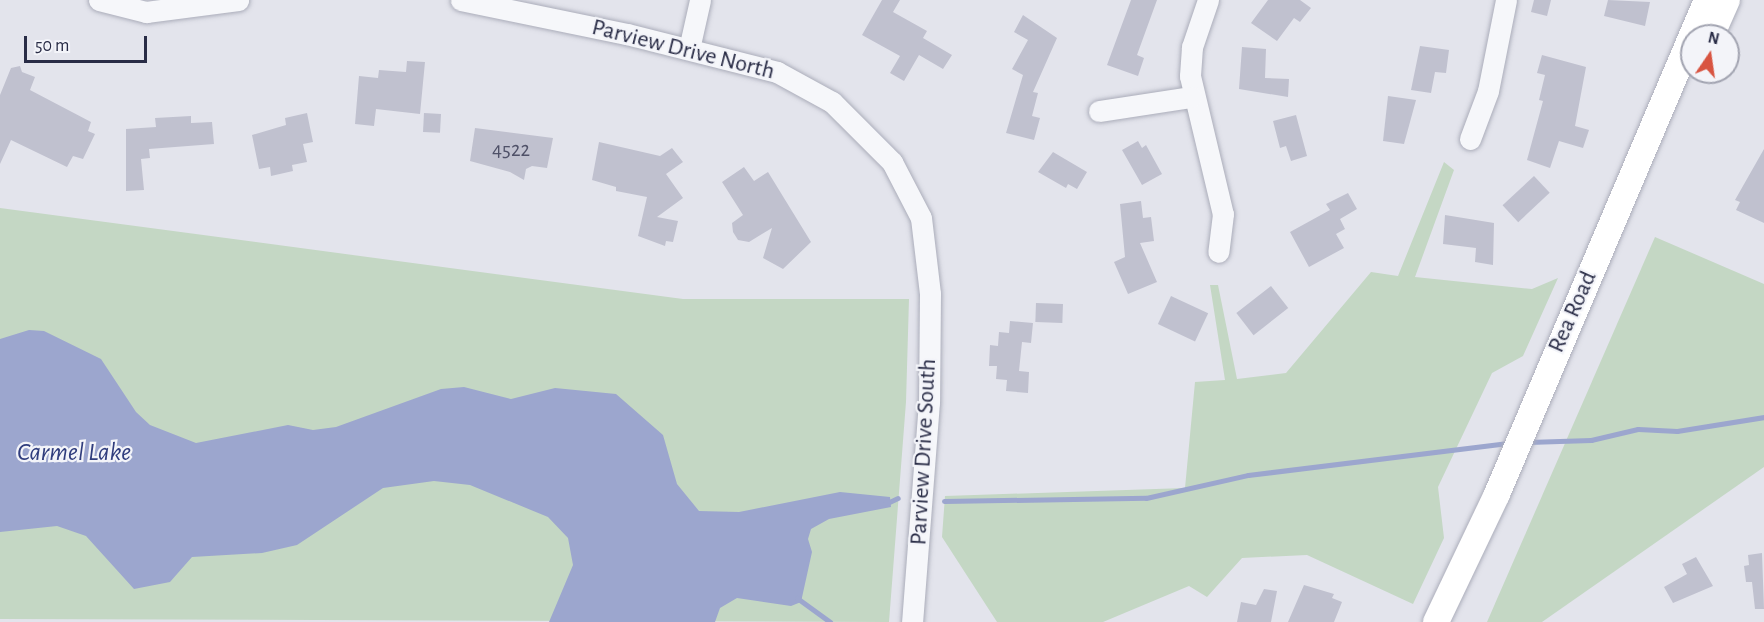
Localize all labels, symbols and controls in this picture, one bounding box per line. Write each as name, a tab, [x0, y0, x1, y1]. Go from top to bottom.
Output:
street label: Parview Drive North	[589, 13, 777, 87]
scale bar	[27, 24, 150, 62]
north arrow	[1680, 24, 1740, 84]
text: N	[1706, 29, 1721, 47]
text: 50 m	[35, 37, 69, 55]
house number: 4522	[492, 137, 530, 163]
street label: Rea Road	[1542, 267, 1604, 357]
street label: Parview Drive South	[905, 358, 943, 546]
water label: Carmel Lake	[17, 437, 131, 469]

